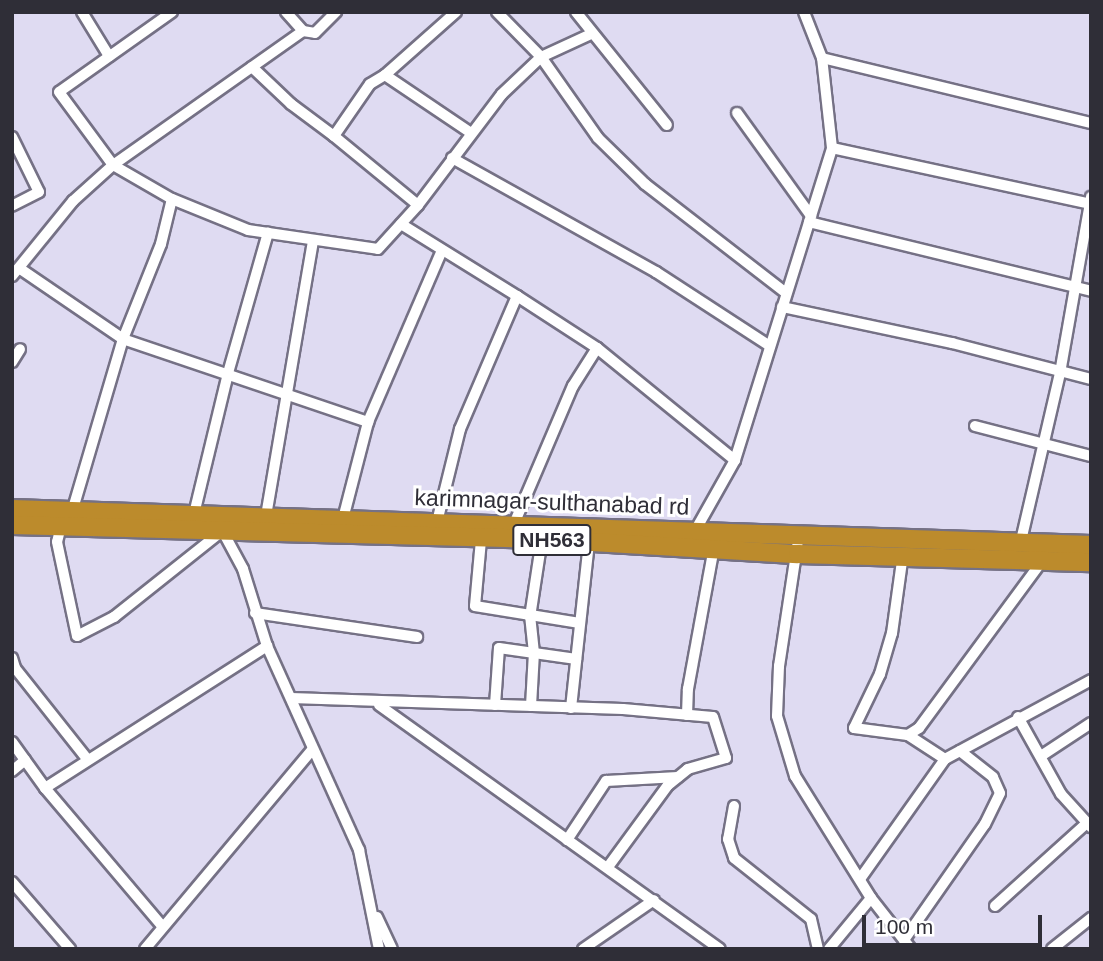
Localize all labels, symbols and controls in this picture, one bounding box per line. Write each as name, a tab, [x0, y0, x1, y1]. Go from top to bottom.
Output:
street label: karimnagar-sulthanabad rd	[414, 483, 690, 521]
road number: NH563	[512, 522, 592, 558]
scale bar	[865, 902, 1045, 946]
text: 100 m	[875, 915, 933, 938]

